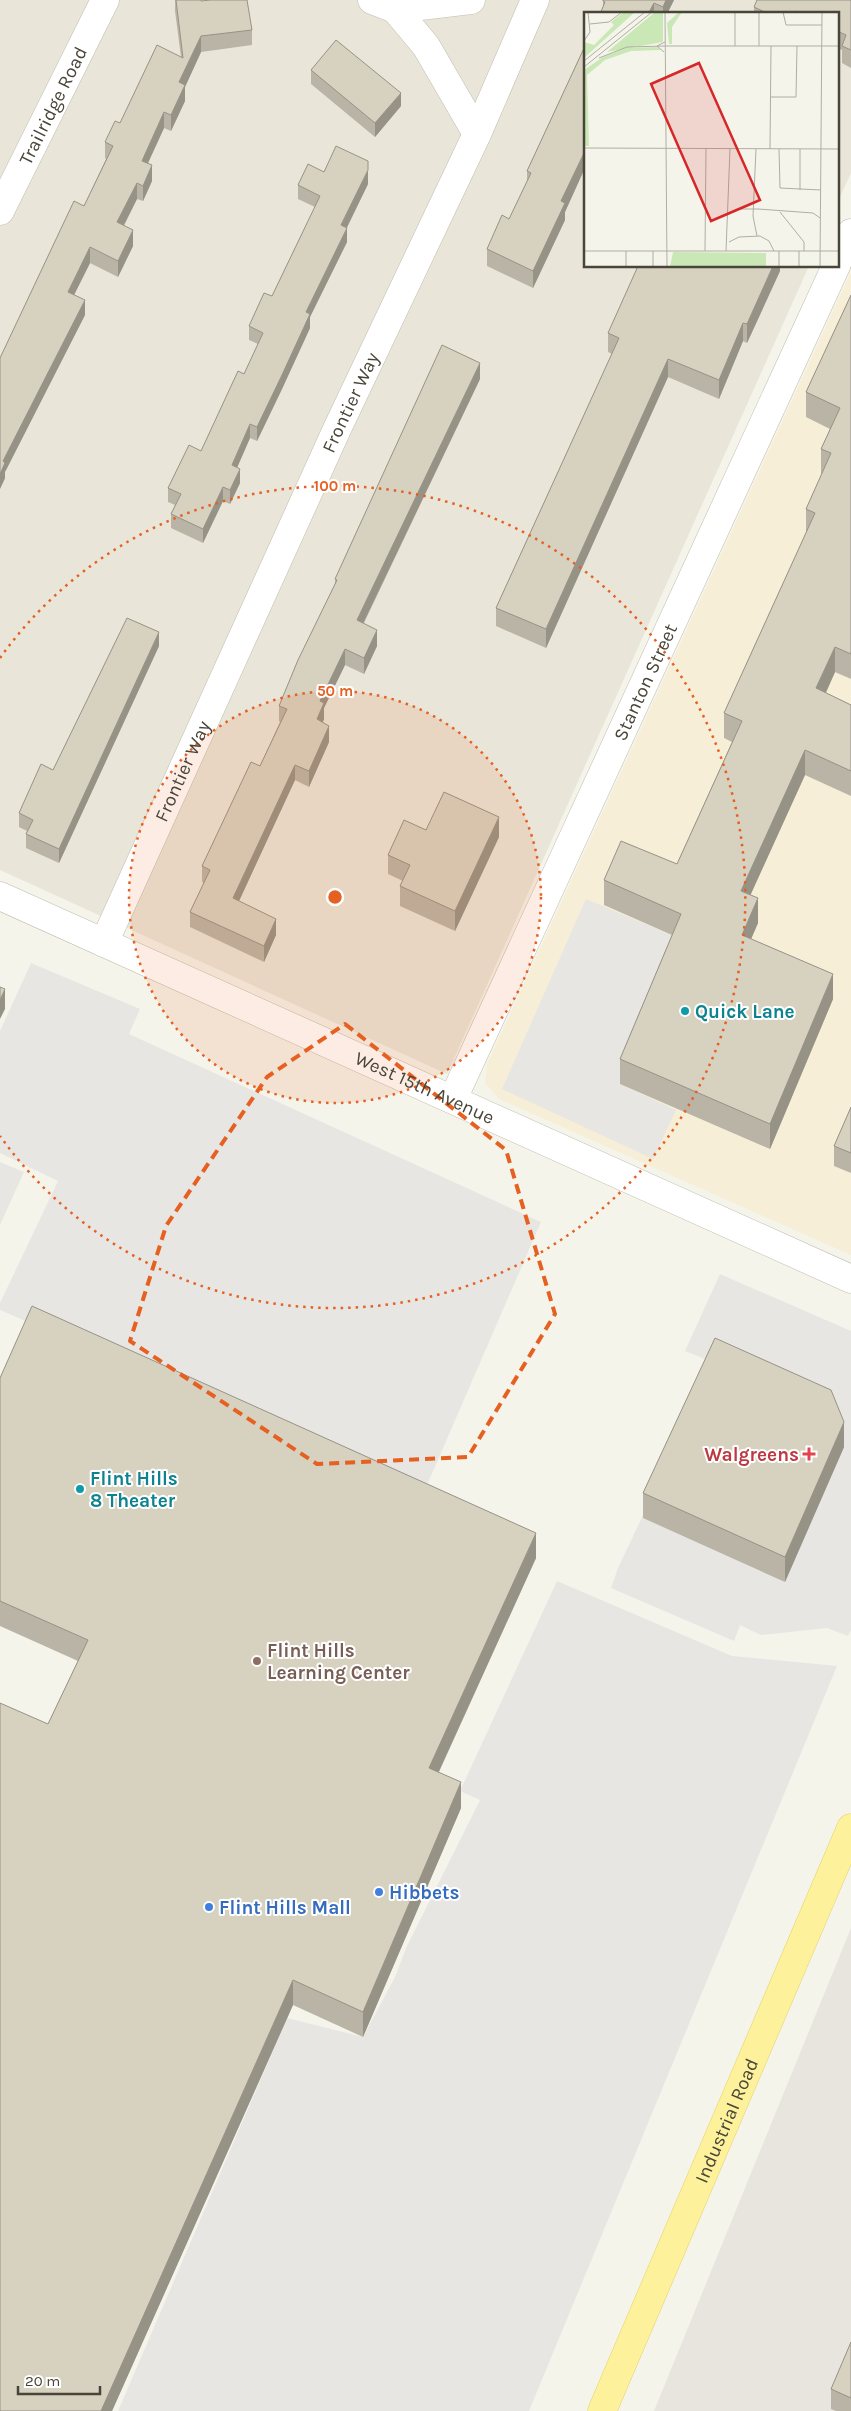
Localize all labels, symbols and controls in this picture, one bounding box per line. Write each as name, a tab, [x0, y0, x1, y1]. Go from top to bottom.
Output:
inset map	[584, 12, 838, 268]
street label: Trailridge Road	[15, 43, 92, 168]
street label: Frontier Way	[318, 349, 384, 456]
text: 100 m	[314, 477, 356, 495]
street label: Stanton Street	[609, 620, 682, 744]
text: 50 m	[317, 682, 353, 700]
street label: Frontier Way	[151, 717, 215, 825]
centre of rings	[326, 888, 344, 906]
place label: Quick Lane	[695, 1001, 795, 1023]
marker: Quick Lane	[679, 1005, 691, 1017]
street label: West 15th Avenue	[351, 1047, 498, 1129]
place label: Walgreens	[704, 1444, 799, 1466]
marker: Walgreens	[803, 1448, 815, 1460]
place label: Flint Hills 8 Theater	[90, 1468, 178, 1512]
marker: Flint Hills 8 Theater	[74, 1483, 86, 1495]
place label: Flint Hills Learning Center	[267, 1640, 410, 1684]
marker: Flint Hills Learning Center	[251, 1655, 263, 1667]
place label: Hibbets	[389, 1882, 460, 1904]
marker: Hibbets	[373, 1886, 385, 1898]
place label: Flint Hills Mall	[219, 1897, 351, 1919]
marker: Flint Hills Mall	[203, 1901, 215, 1913]
street label: Industrial Road	[691, 2055, 763, 2186]
scale bar	[18, 2364, 100, 2396]
text: 20 m	[25, 2372, 60, 2390]

